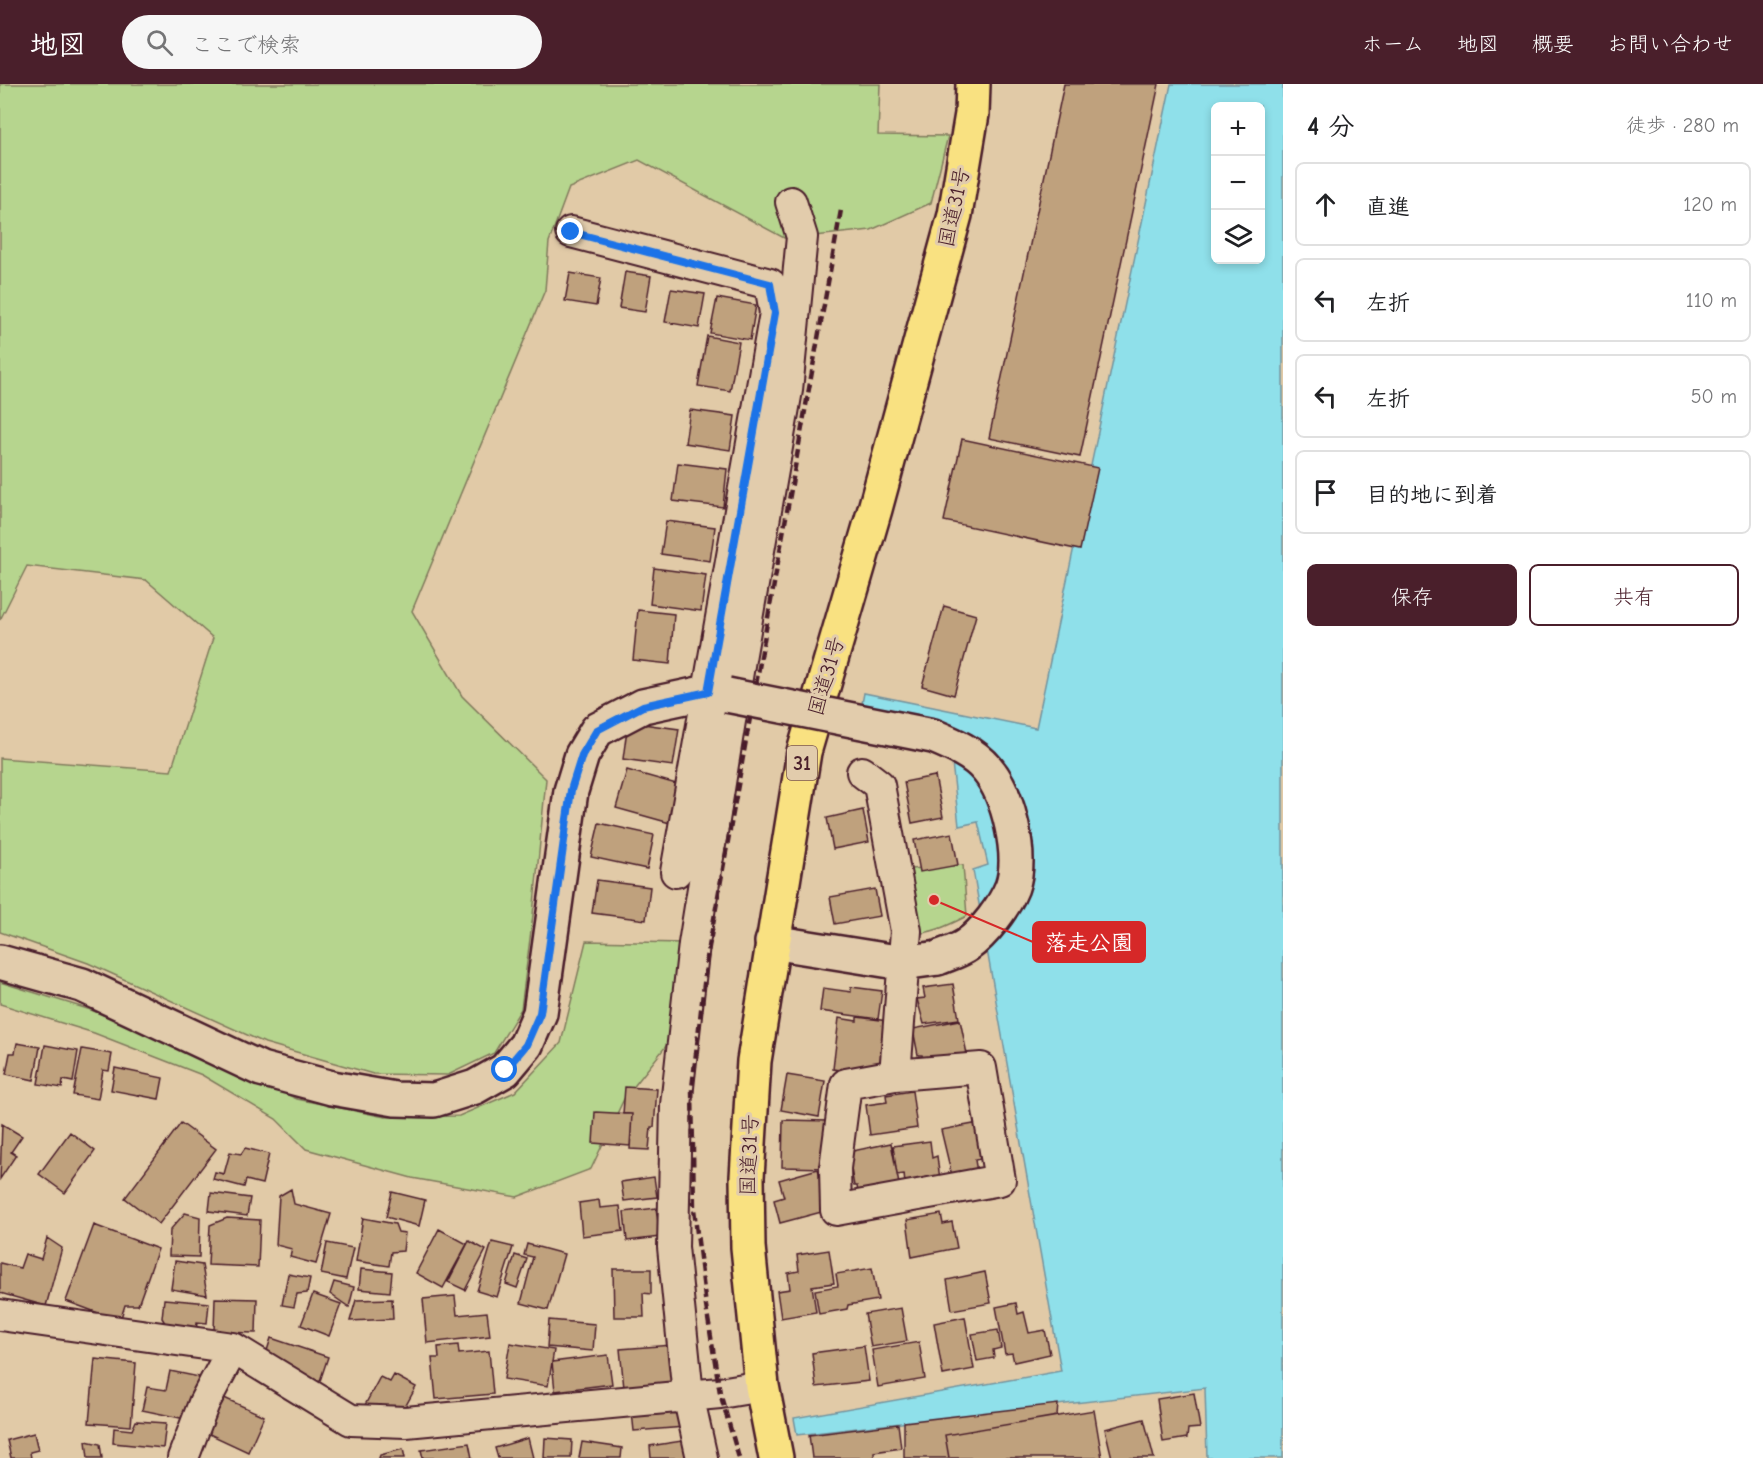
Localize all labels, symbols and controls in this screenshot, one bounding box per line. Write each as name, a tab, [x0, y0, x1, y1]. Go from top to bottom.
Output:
search box	[122, 15, 542, 69]
icon: search	[143, 26, 176, 59]
text: 地図	[30, 29, 86, 61]
text: ここで検索	[191, 32, 301, 58]
text: ホーム	[1362, 32, 1424, 56]
text: 地図	[1457, 32, 1499, 56]
text: 概要	[1532, 32, 1574, 56]
text: お問い合わせ	[1607, 32, 1733, 56]
map controls	[1211, 102, 1265, 264]
button: +	[1211, 102, 1265, 156]
text: 4 分	[1307, 112, 1354, 142]
text: 徒歩 · 280 m	[1626, 114, 1739, 137]
button: −	[1211, 156, 1265, 210]
street label: 国道31号	[934, 164, 974, 250]
icon: ahead	[1309, 188, 1342, 221]
text: 120 m	[1683, 193, 1737, 216]
text: 直進	[1366, 194, 1410, 220]
button: layers	[1211, 210, 1265, 264]
route end	[557, 218, 583, 244]
icon: left	[1309, 284, 1342, 317]
text: 110 m	[1686, 289, 1737, 312]
text: 左折	[1366, 290, 1410, 316]
icon: left	[1309, 380, 1342, 413]
text: 50 m	[1691, 385, 1737, 408]
text: 左折	[1366, 386, 1410, 412]
icon: arrive	[1309, 476, 1342, 509]
text: 目的地に到着	[1366, 482, 1498, 508]
button: 保存	[1307, 564, 1517, 626]
button: 共有	[1529, 564, 1739, 626]
street label: 国道31号	[803, 633, 849, 719]
road number: 31	[787, 746, 817, 780]
callout: 落走公園	[1033, 922, 1145, 962]
text: 落走公園	[1045, 930, 1133, 956]
route start	[491, 1056, 517, 1082]
street label: 国道31号	[736, 1114, 762, 1196]

